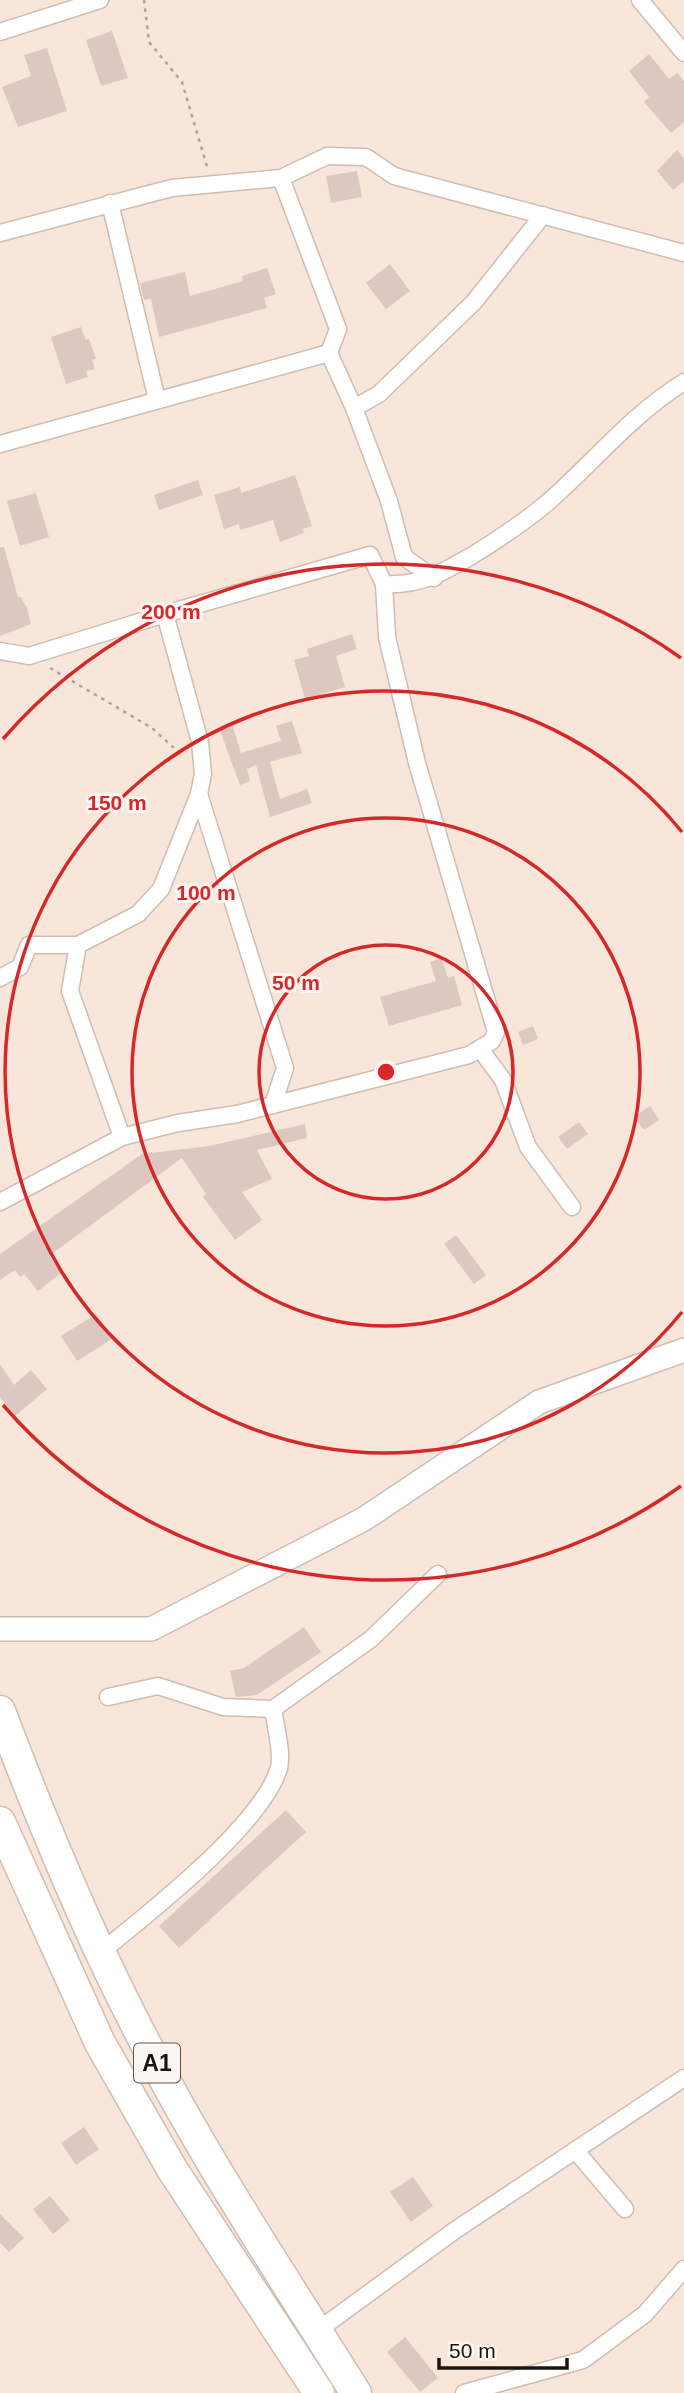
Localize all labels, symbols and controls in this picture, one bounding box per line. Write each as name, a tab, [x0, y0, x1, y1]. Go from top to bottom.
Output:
text: 200 m	[141, 600, 201, 623]
text: 150 m	[87, 791, 147, 814]
text: 100 m	[176, 881, 236, 904]
text: 50 m	[272, 971, 320, 994]
centre of rings	[374, 1060, 398, 1084]
road number: A1	[134, 2044, 180, 2082]
scale bar	[439, 2326, 567, 2370]
text: 50 m	[449, 2339, 496, 2362]

